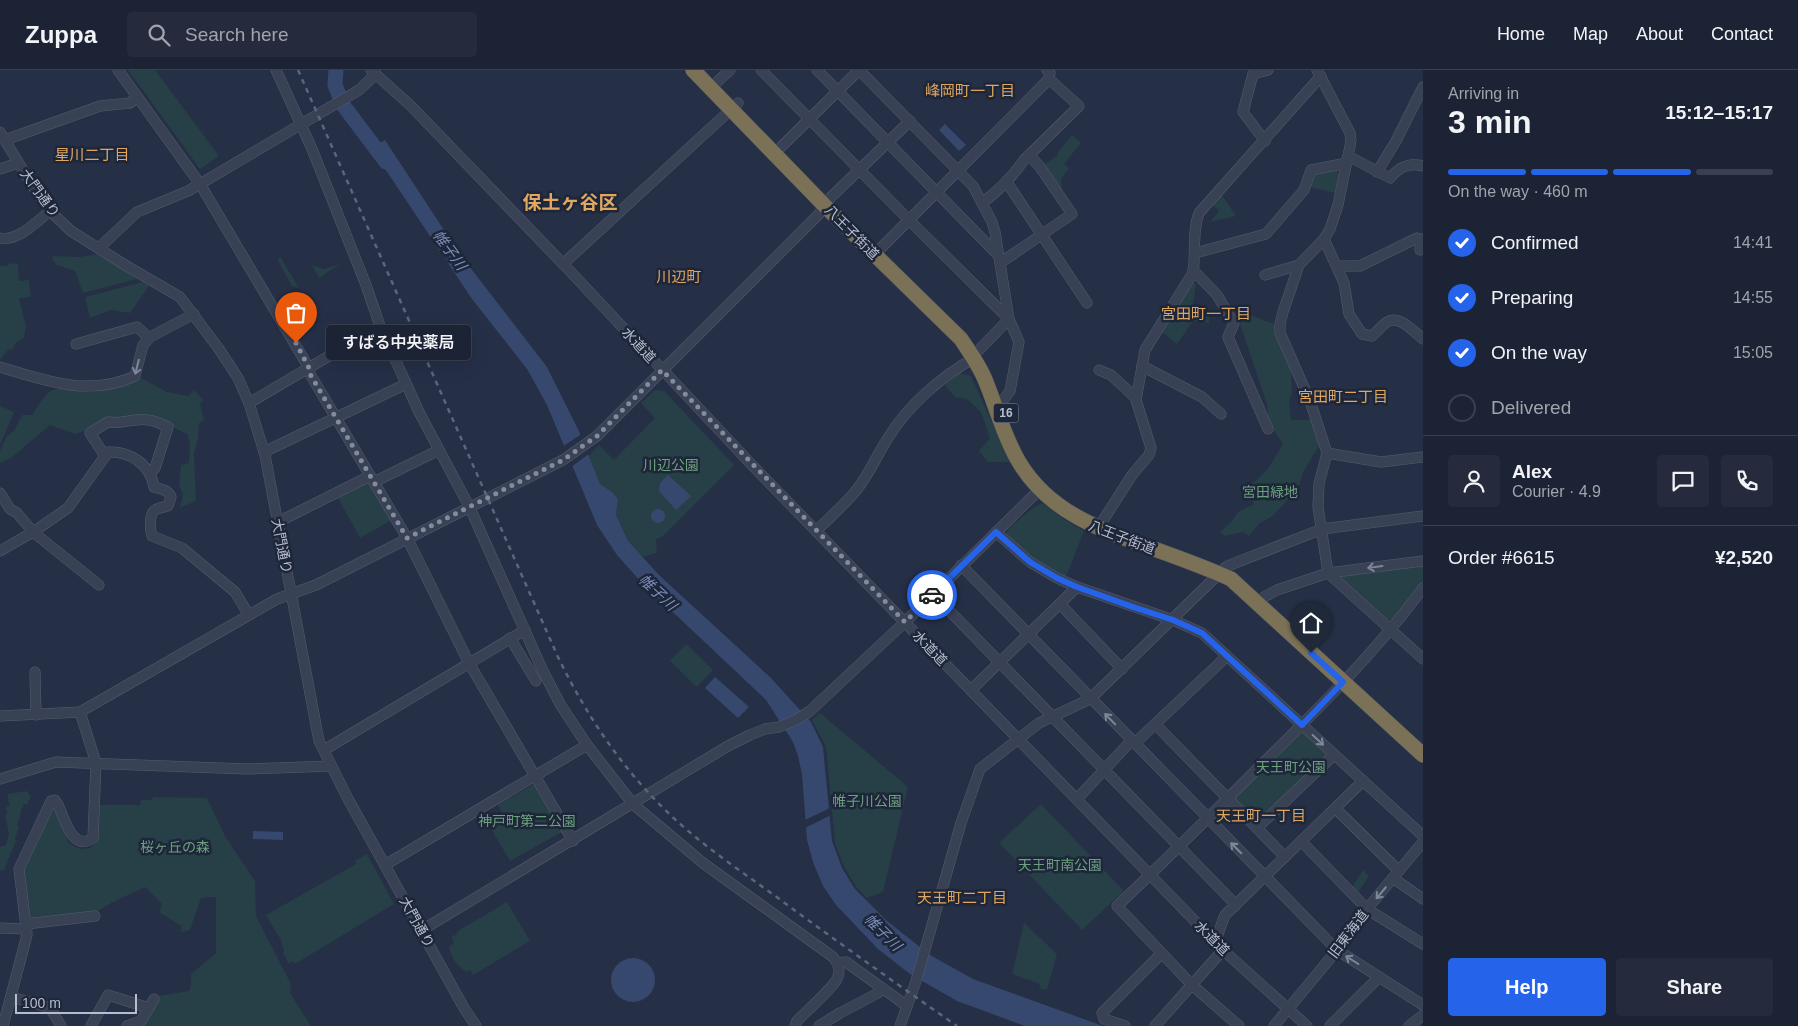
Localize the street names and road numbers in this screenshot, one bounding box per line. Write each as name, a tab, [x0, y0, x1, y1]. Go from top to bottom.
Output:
street label: 大門通り	[17, 166, 63, 220]
street label: 八王子街道	[822, 202, 882, 262]
street label: 水道道	[619, 324, 659, 366]
road number: 16	[994, 403, 1018, 422]
street label: 大門通り	[269, 517, 295, 575]
street label: 八王子街道	[1086, 517, 1158, 557]
street label: 水道道	[910, 627, 950, 669]
street label: 大門通り	[396, 894, 438, 950]
street label: 旧東海道	[1325, 907, 1371, 961]
street label: 水道道	[1191, 917, 1233, 959]

